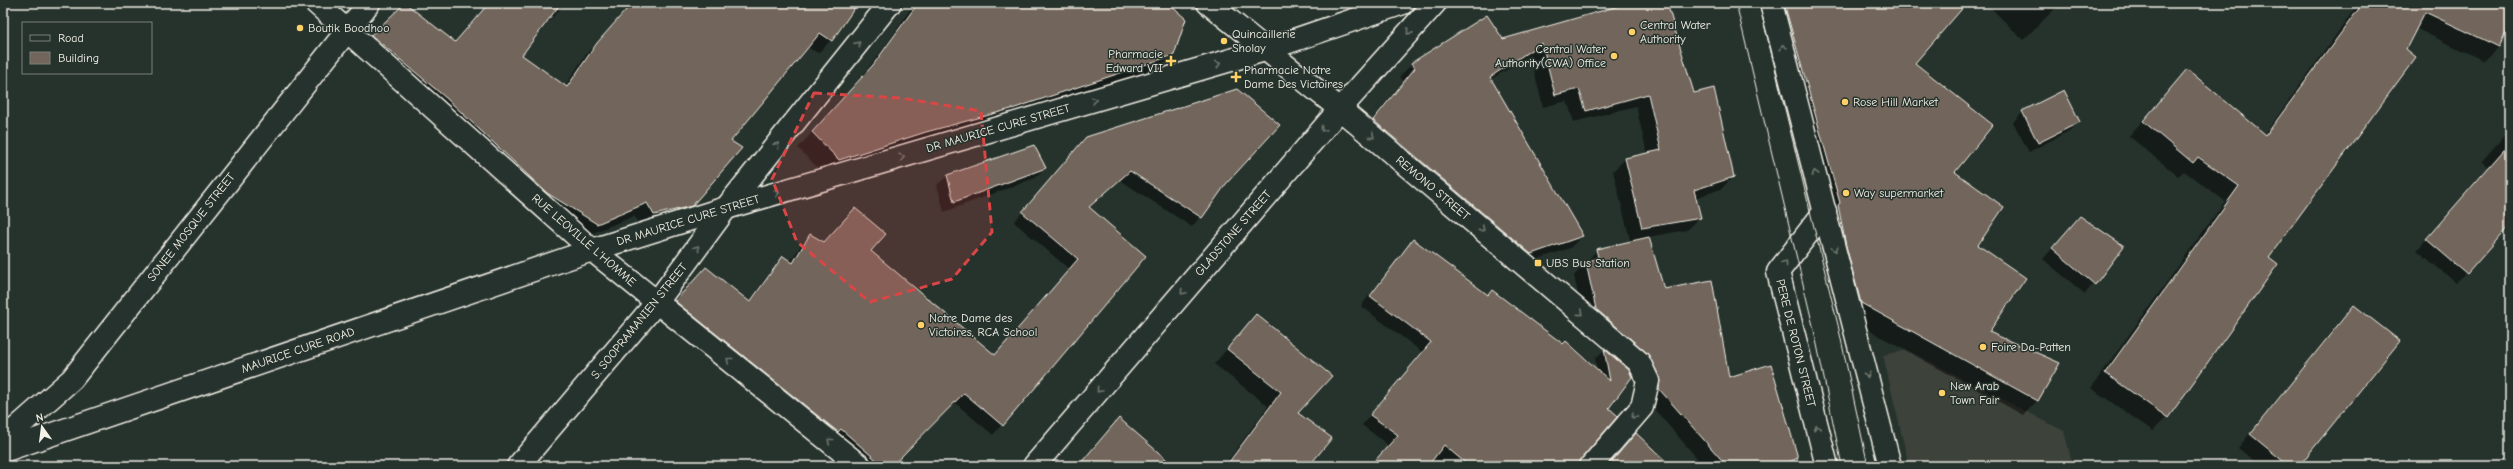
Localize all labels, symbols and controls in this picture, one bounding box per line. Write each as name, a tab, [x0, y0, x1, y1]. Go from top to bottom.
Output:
place label: Central Water Authority	[1640, 18, 1711, 46]
place label: Boutik Boodhoo	[308, 21, 390, 35]
legend	[22, 22, 152, 74]
marker: Boutik Boodhoo	[295, 23, 305, 33]
place label: Quincaillerie Sholay	[1232, 27, 1295, 55]
one-way arrow	[1406, 27, 1414, 35]
marker: Central Water Authority	[1627, 27, 1637, 37]
text: Road	[58, 31, 84, 45]
marker: Quincaillerie Sholay	[1219, 36, 1229, 46]
one-way arrow	[853, 41, 860, 48]
place label: Central Water Authority(CWA) Office	[1495, 42, 1606, 70]
one-way arrow	[1779, 44, 1787, 50]
place label: Pharmacie Edward VII	[1106, 47, 1163, 75]
text: Building	[58, 51, 99, 65]
marker: Central Water Authority(CWA) Office	[1609, 51, 1619, 61]
marker: Pharmacie Edward VII	[1166, 56, 1176, 66]
one-way arrow	[1215, 60, 1222, 69]
place label: Pharmacie Notre Dame Des Victoires	[1244, 63, 1343, 91]
marker: Pharmacie Notre Dame Des Victoires	[1231, 72, 1241, 82]
place label: Rose Hill Market	[1853, 95, 1938, 109]
one-way arrow	[1090, 96, 1097, 105]
marker: Rose Hill Market	[1840, 97, 1850, 107]
street label: DR MAURICE CURE STREET	[924, 101, 1072, 155]
one-way arrow	[1320, 125, 1327, 132]
one-way arrow	[1367, 132, 1374, 139]
one-way arrow	[772, 143, 779, 150]
one-way arrow	[898, 153, 905, 161]
street label: REMONO STREET	[1393, 153, 1473, 224]
street label: SONEE MOSQUE STREET	[144, 169, 238, 284]
one-way arrow	[1811, 170, 1820, 177]
place label: Way supermarket	[1854, 186, 1944, 200]
street label: GLADSTONE STREET	[1192, 187, 1275, 279]
marker: Way supermarket	[1841, 188, 1851, 198]
one-way arrow	[773, 189, 780, 198]
street label: RUE LEOVILLE L'HOMME	[529, 191, 639, 289]
street label: DR MAURICE CURE STREET	[615, 191, 762, 248]
one-way arrow	[1477, 225, 1485, 232]
one-way arrow	[692, 245, 699, 252]
one-way arrow	[1830, 245, 1838, 252]
place label: UBS Bus Station	[1546, 256, 1630, 270]
marker: UBS Bus Station	[1533, 258, 1543, 268]
street label: S. SOOPRAMANIEN STREET	[588, 260, 690, 382]
one-way arrow	[1780, 260, 1788, 267]
street label: PERE DE ROTON STREET	[1773, 278, 1819, 409]
one-way arrow	[1181, 287, 1188, 294]
one-way arrow	[1577, 308, 1584, 315]
place label: Notre Dame des Victoires, RCA School	[929, 311, 1037, 339]
marker: Notre Dame des Victoires, RCA School	[916, 320, 926, 330]
street label: MAURICE CURE ROAD	[240, 324, 356, 376]
place label: Foire Da-Patten	[1991, 340, 2071, 354]
marker: Foire Da-Patten	[1978, 342, 1988, 352]
one-way arrow	[726, 357, 734, 364]
one-way arrow	[1862, 371, 1870, 378]
place label: New Arab Town Fair	[1950, 379, 1999, 407]
one-way arrow	[1096, 386, 1103, 393]
marker: New Arab Town Fair	[1937, 388, 1947, 398]
north arrow	[22, 407, 62, 447]
text: N	[35, 411, 45, 425]
one-way arrow	[1632, 411, 1639, 419]
one-way arrow	[1813, 425, 1822, 432]
one-way arrow	[827, 439, 835, 446]

